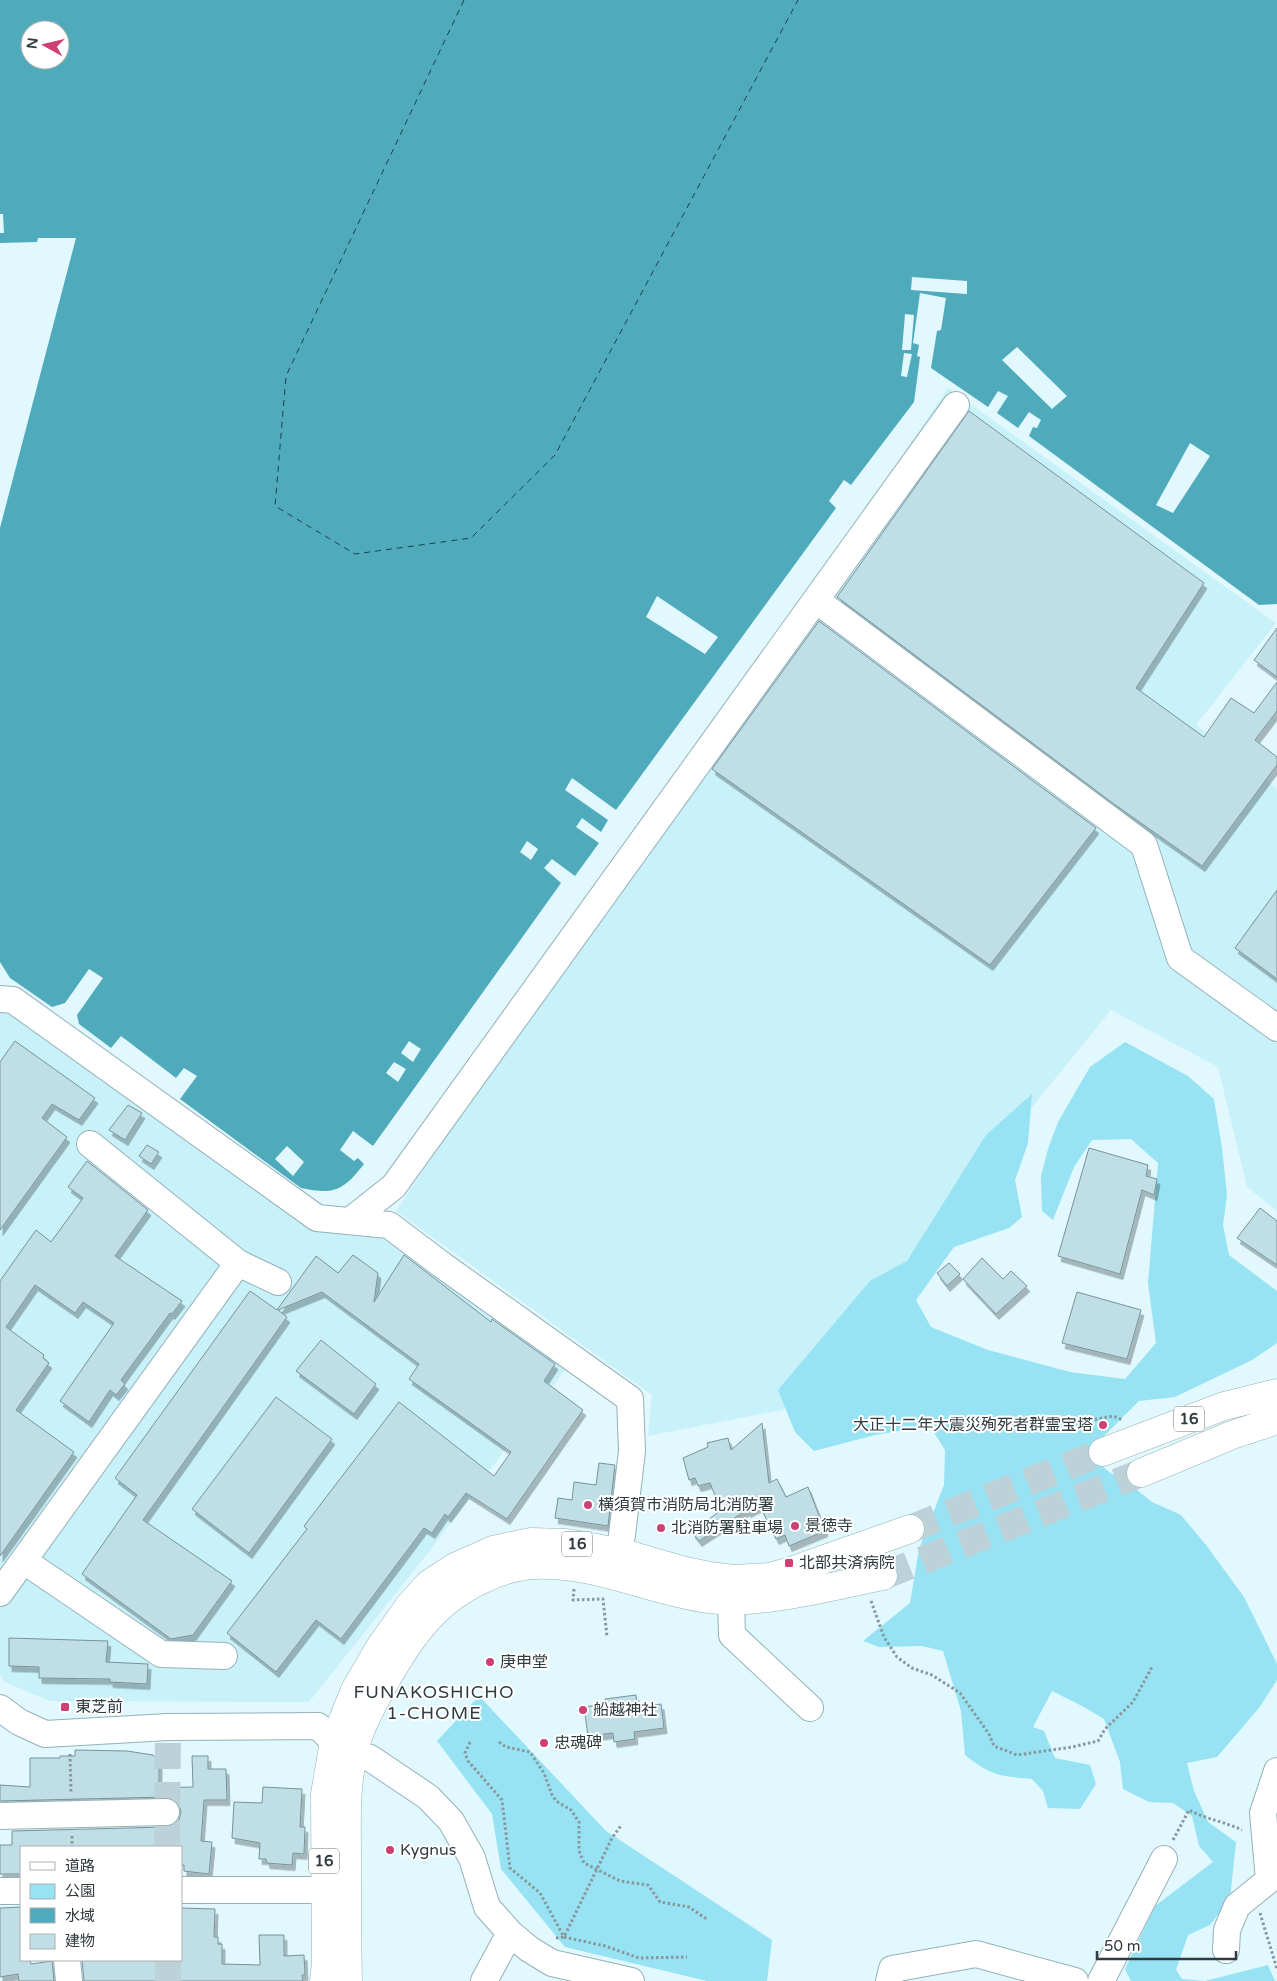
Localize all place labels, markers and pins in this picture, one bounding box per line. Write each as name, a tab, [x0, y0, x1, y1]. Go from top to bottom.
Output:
place label: 大正十二年大震災殉死者群霊宝塔	[853, 1415, 1093, 1435]
marker: 大正十二年大震災殉死者群霊宝塔	[1097, 1419, 1109, 1431]
place label: 横須賀市消防局北消防署	[598, 1495, 774, 1515]
marker: 横須賀市消防局北消防署	[582, 1499, 594, 1511]
place label: 景徳寺	[805, 1516, 853, 1536]
place label: 北消防署駐車場	[671, 1518, 783, 1538]
marker: 景徳寺	[789, 1520, 801, 1532]
marker: 北消防署駐車場	[655, 1522, 667, 1534]
place label: 北部共済病院	[799, 1553, 895, 1573]
marker: 北部共済病院	[783, 1557, 795, 1569]
place label: 庚申堂	[500, 1652, 548, 1672]
marker: 庚申堂	[484, 1656, 496, 1668]
place label: 東芝前	[75, 1697, 123, 1717]
place label: 船越神社	[593, 1700, 657, 1720]
marker: 東芝前	[59, 1701, 71, 1713]
marker: 船越神社	[577, 1704, 589, 1716]
place label: 忠魂碑	[554, 1733, 602, 1753]
marker: 忠魂碑	[538, 1737, 550, 1749]
place label: Kygnus	[400, 1840, 456, 1860]
marker: Kygnus	[384, 1844, 396, 1856]

